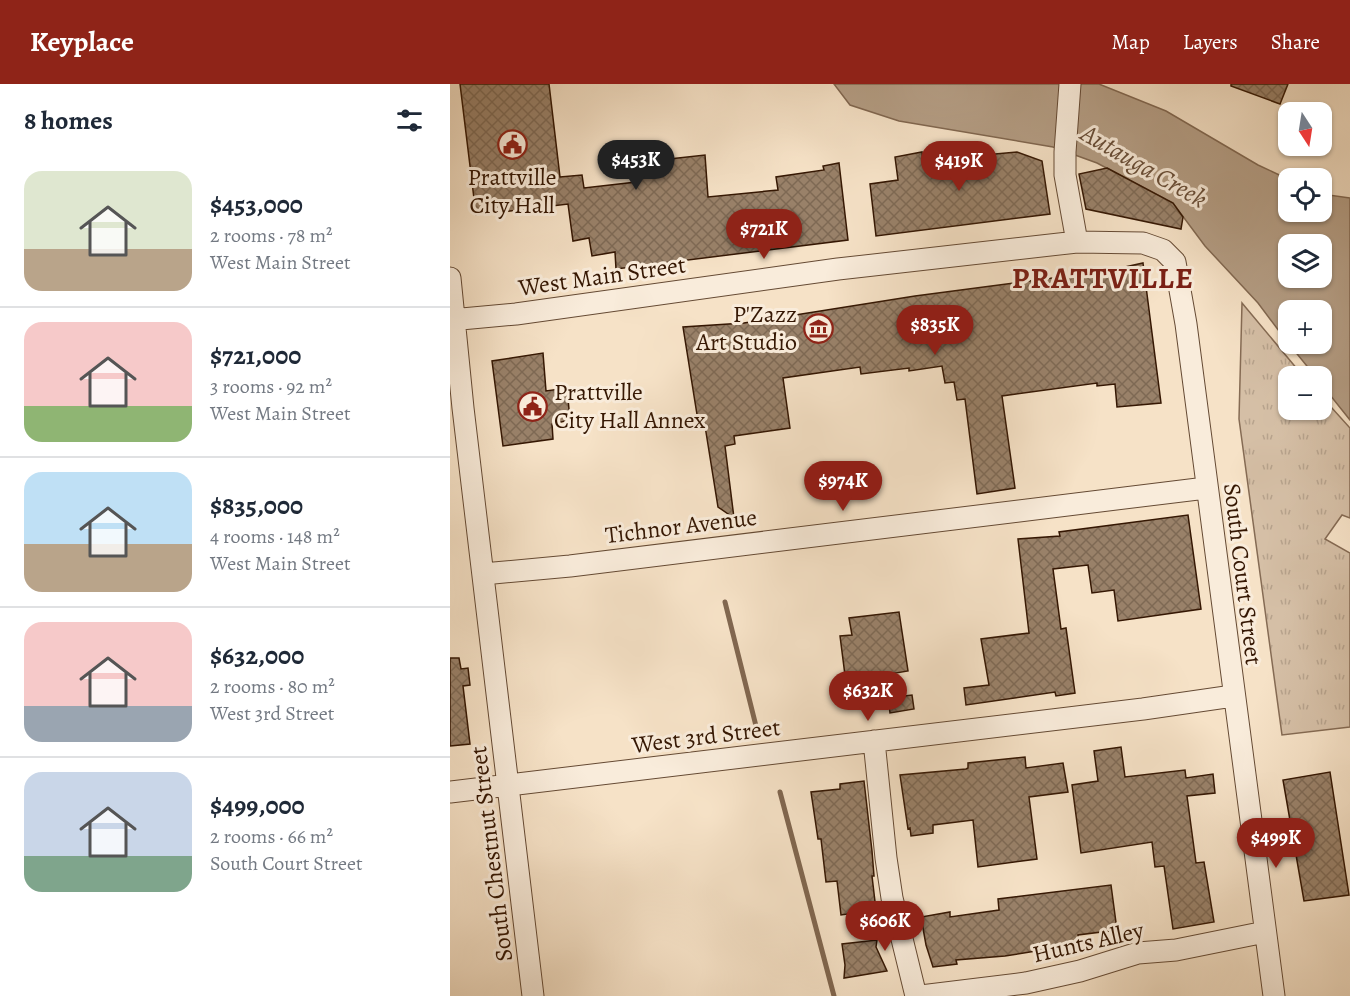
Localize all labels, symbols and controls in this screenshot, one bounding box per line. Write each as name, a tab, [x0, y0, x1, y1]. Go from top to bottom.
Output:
text: Keyplace	[30, 23, 134, 61]
text: Map	[1111, 28, 1150, 56]
text: Layers	[1183, 28, 1238, 56]
text: Share	[1271, 28, 1320, 56]
north arrow	[1278, 102, 1332, 156]
map controls	[1278, 102, 1332, 420]
text: 8 homes	[24, 103, 113, 138]
icon: filters	[393, 104, 426, 137]
water label: Autauga Creek	[1073, 115, 1214, 216]
public building icon: Prattville City Hall	[496, 128, 528, 160]
pin: $453K	[594, 140, 678, 191]
pin: $419K	[917, 141, 1001, 192]
text: $453K	[612, 146, 661, 173]
text: $419K	[935, 147, 983, 174]
place label: Prattville City Hall	[468, 161, 556, 221]
button: locate	[1278, 168, 1332, 222]
text: $453,000	[210, 187, 303, 222]
icon: home	[72, 195, 144, 267]
pin: $721K	[722, 209, 806, 260]
text: $721K	[740, 215, 788, 242]
text: 2 rooms · 78 m²	[210, 222, 333, 249]
button: layers	[1278, 234, 1332, 288]
street label: West Main Street	[515, 248, 688, 304]
text: West Main Street	[210, 249, 351, 276]
district label: PRATTVILLE	[1012, 258, 1194, 298]
place label: P'Zazz Art Studio	[695, 298, 797, 358]
button: +	[1278, 300, 1332, 354]
pin: $835K	[893, 305, 977, 356]
text: $835K	[910, 311, 960, 338]
museum icon: P'Zazz Art Studio	[802, 312, 834, 344]
text: $721,000	[210, 338, 301, 373]
icon: home	[72, 346, 144, 418]
button: −	[1278, 366, 1332, 420]
text: 3 rooms · 92 m²	[210, 373, 332, 400]
place label: Prattville City Hall Annex	[554, 376, 706, 436]
public building icon: Prattville City Hall Annex	[517, 390, 549, 422]
text: West Main Street	[210, 400, 351, 427]
pin: $974K	[801, 461, 885, 512]
text: $974K	[818, 467, 868, 494]
street label: South Court Street	[1216, 481, 1270, 667]
text: $835,000	[210, 488, 303, 523]
icon: home	[72, 496, 144, 568]
street label: Tichnor Avenue	[603, 501, 759, 551]
text: 4 rooms · 148 m²	[210, 523, 340, 550]
text: West Main Street	[210, 550, 351, 577]
text: $632,000	[210, 638, 304, 673]
icon: home	[72, 646, 144, 718]
pin: $632K	[826, 671, 910, 722]
text: 2 rooms · 80 m²	[210, 673, 335, 700]
text: $632K	[843, 677, 893, 704]
text: West 3rd Street	[210, 700, 334, 727]
street label: West 3rd Street	[629, 711, 782, 761]
street label: South Chestnut Street	[462, 744, 520, 963]
text: $499,000	[210, 788, 305, 823]
icon: home	[72, 796, 144, 868]
pin: $499K	[1234, 818, 1318, 869]
text: 2 rooms · 66 m²	[210, 823, 333, 850]
text: $499K	[1251, 824, 1301, 851]
text: South Court Street	[210, 850, 363, 877]
pin: $606K	[843, 901, 927, 952]
text: $606K	[859, 907, 911, 934]
street label: Hunts Alley	[1029, 914, 1147, 970]

